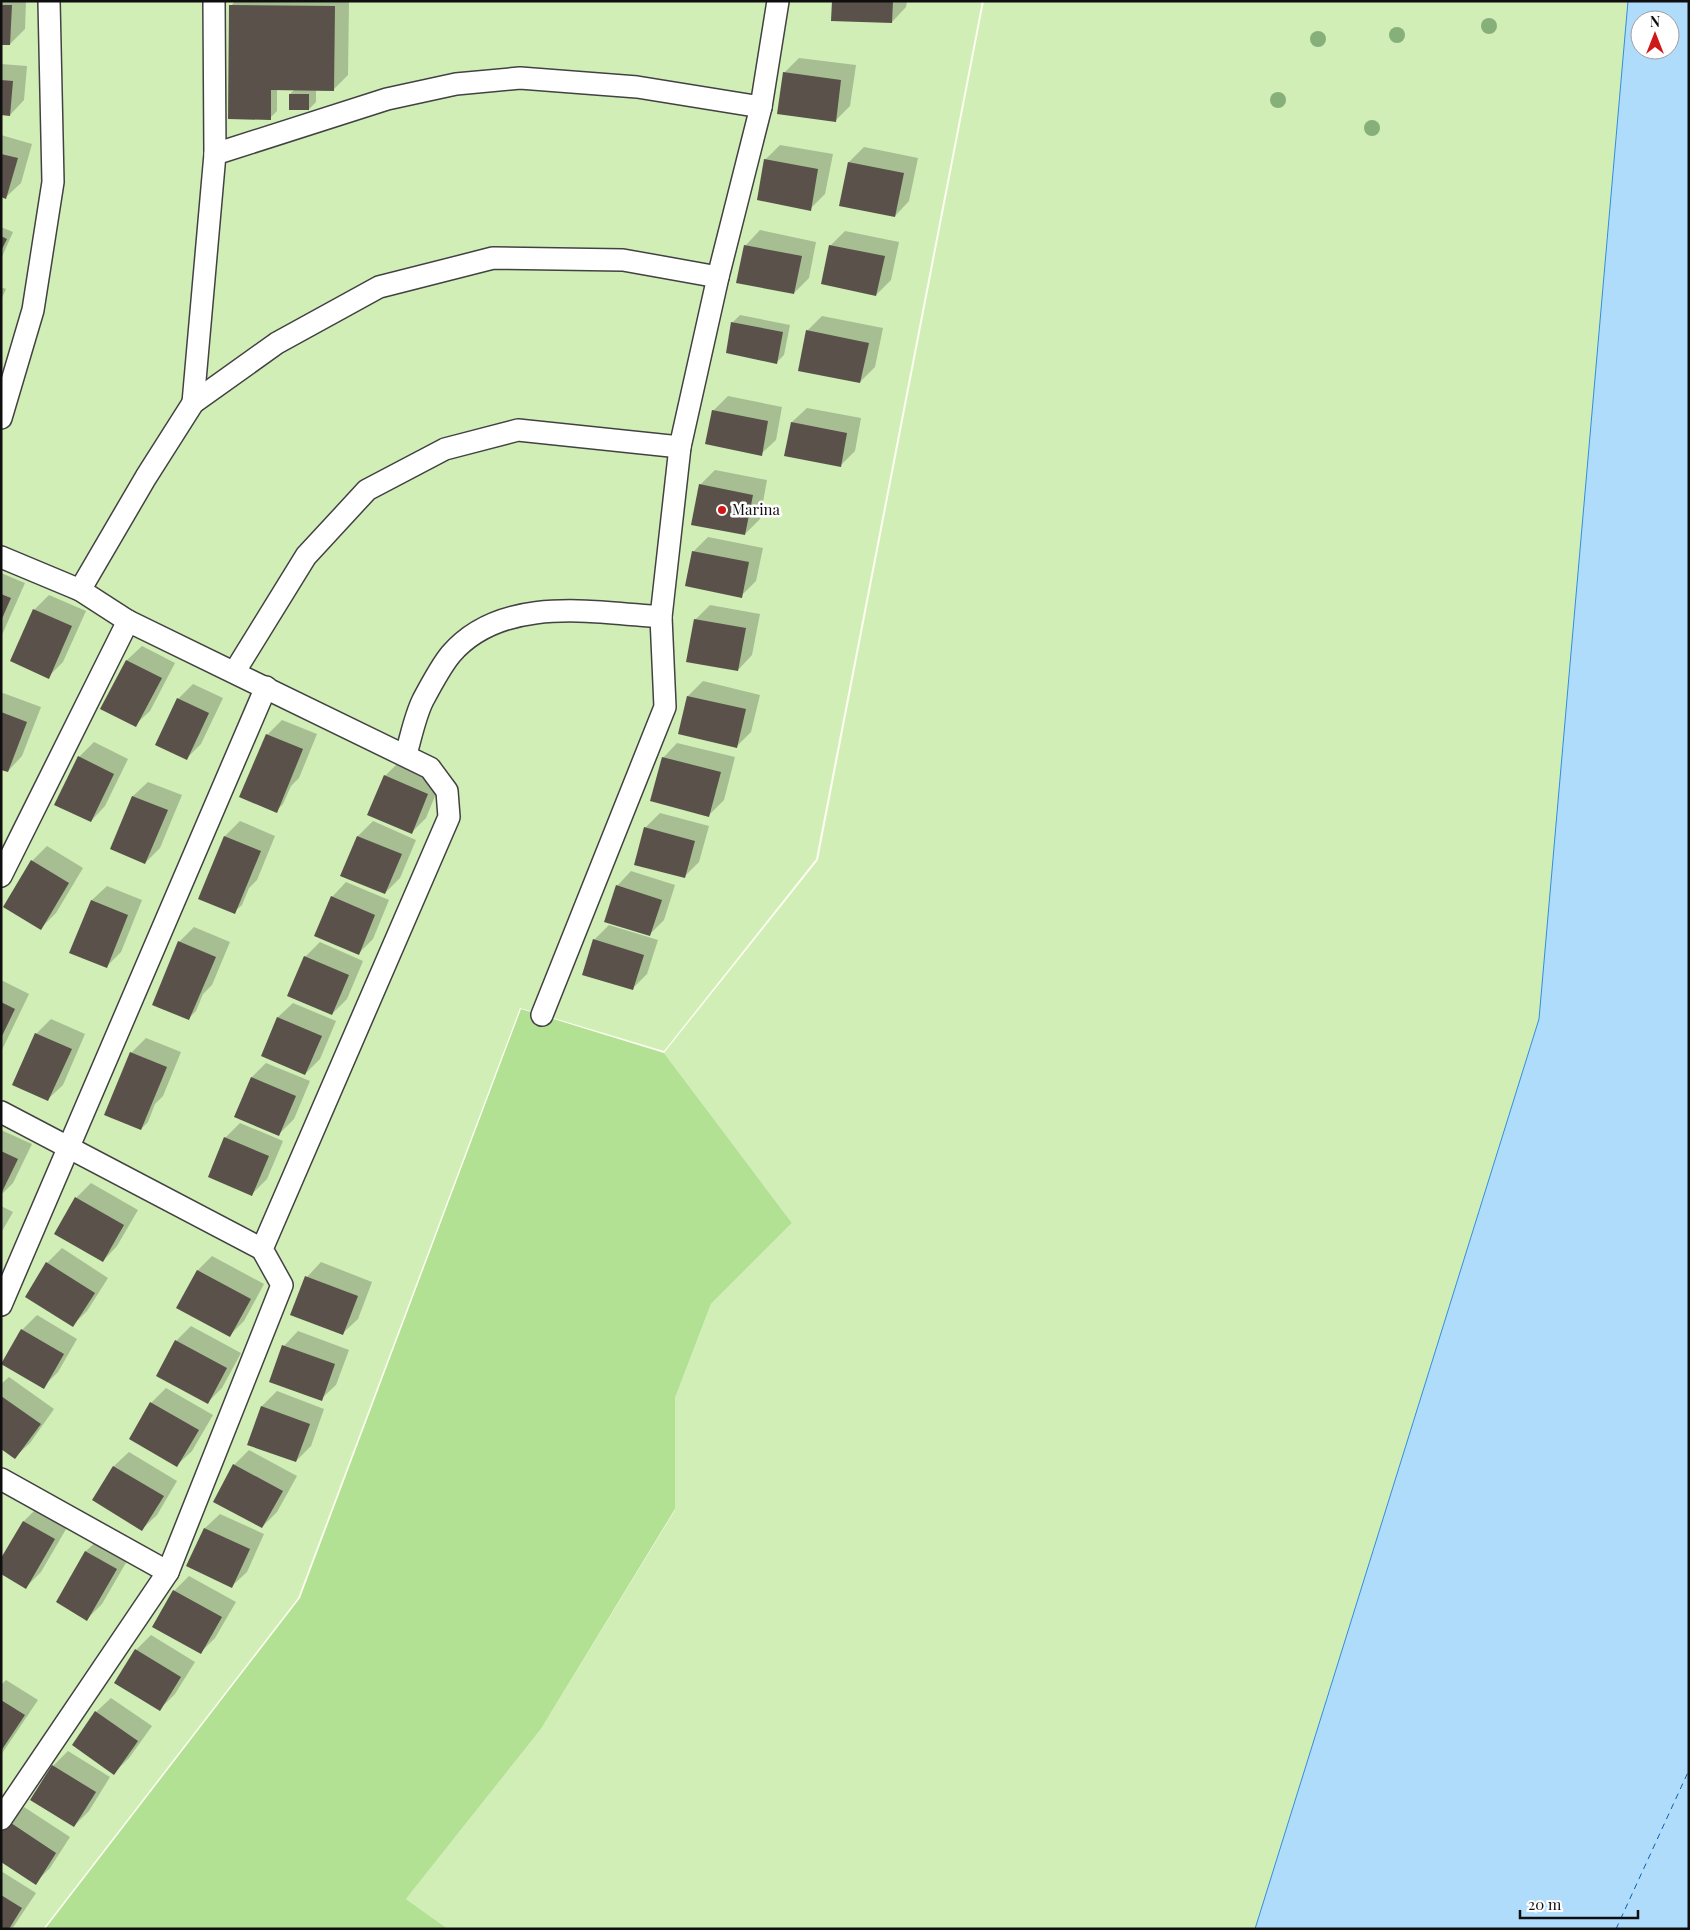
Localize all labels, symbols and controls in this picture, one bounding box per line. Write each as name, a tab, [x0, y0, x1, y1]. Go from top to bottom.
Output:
north arrow	[1630, 10, 1680, 60]
text: N	[1650, 12, 1660, 31]
place label: Marina	[732, 499, 780, 519]
marker: Marina	[716, 504, 728, 516]
scale bar	[1520, 1888, 1638, 1920]
text: 20 m	[1528, 1894, 1562, 1914]

